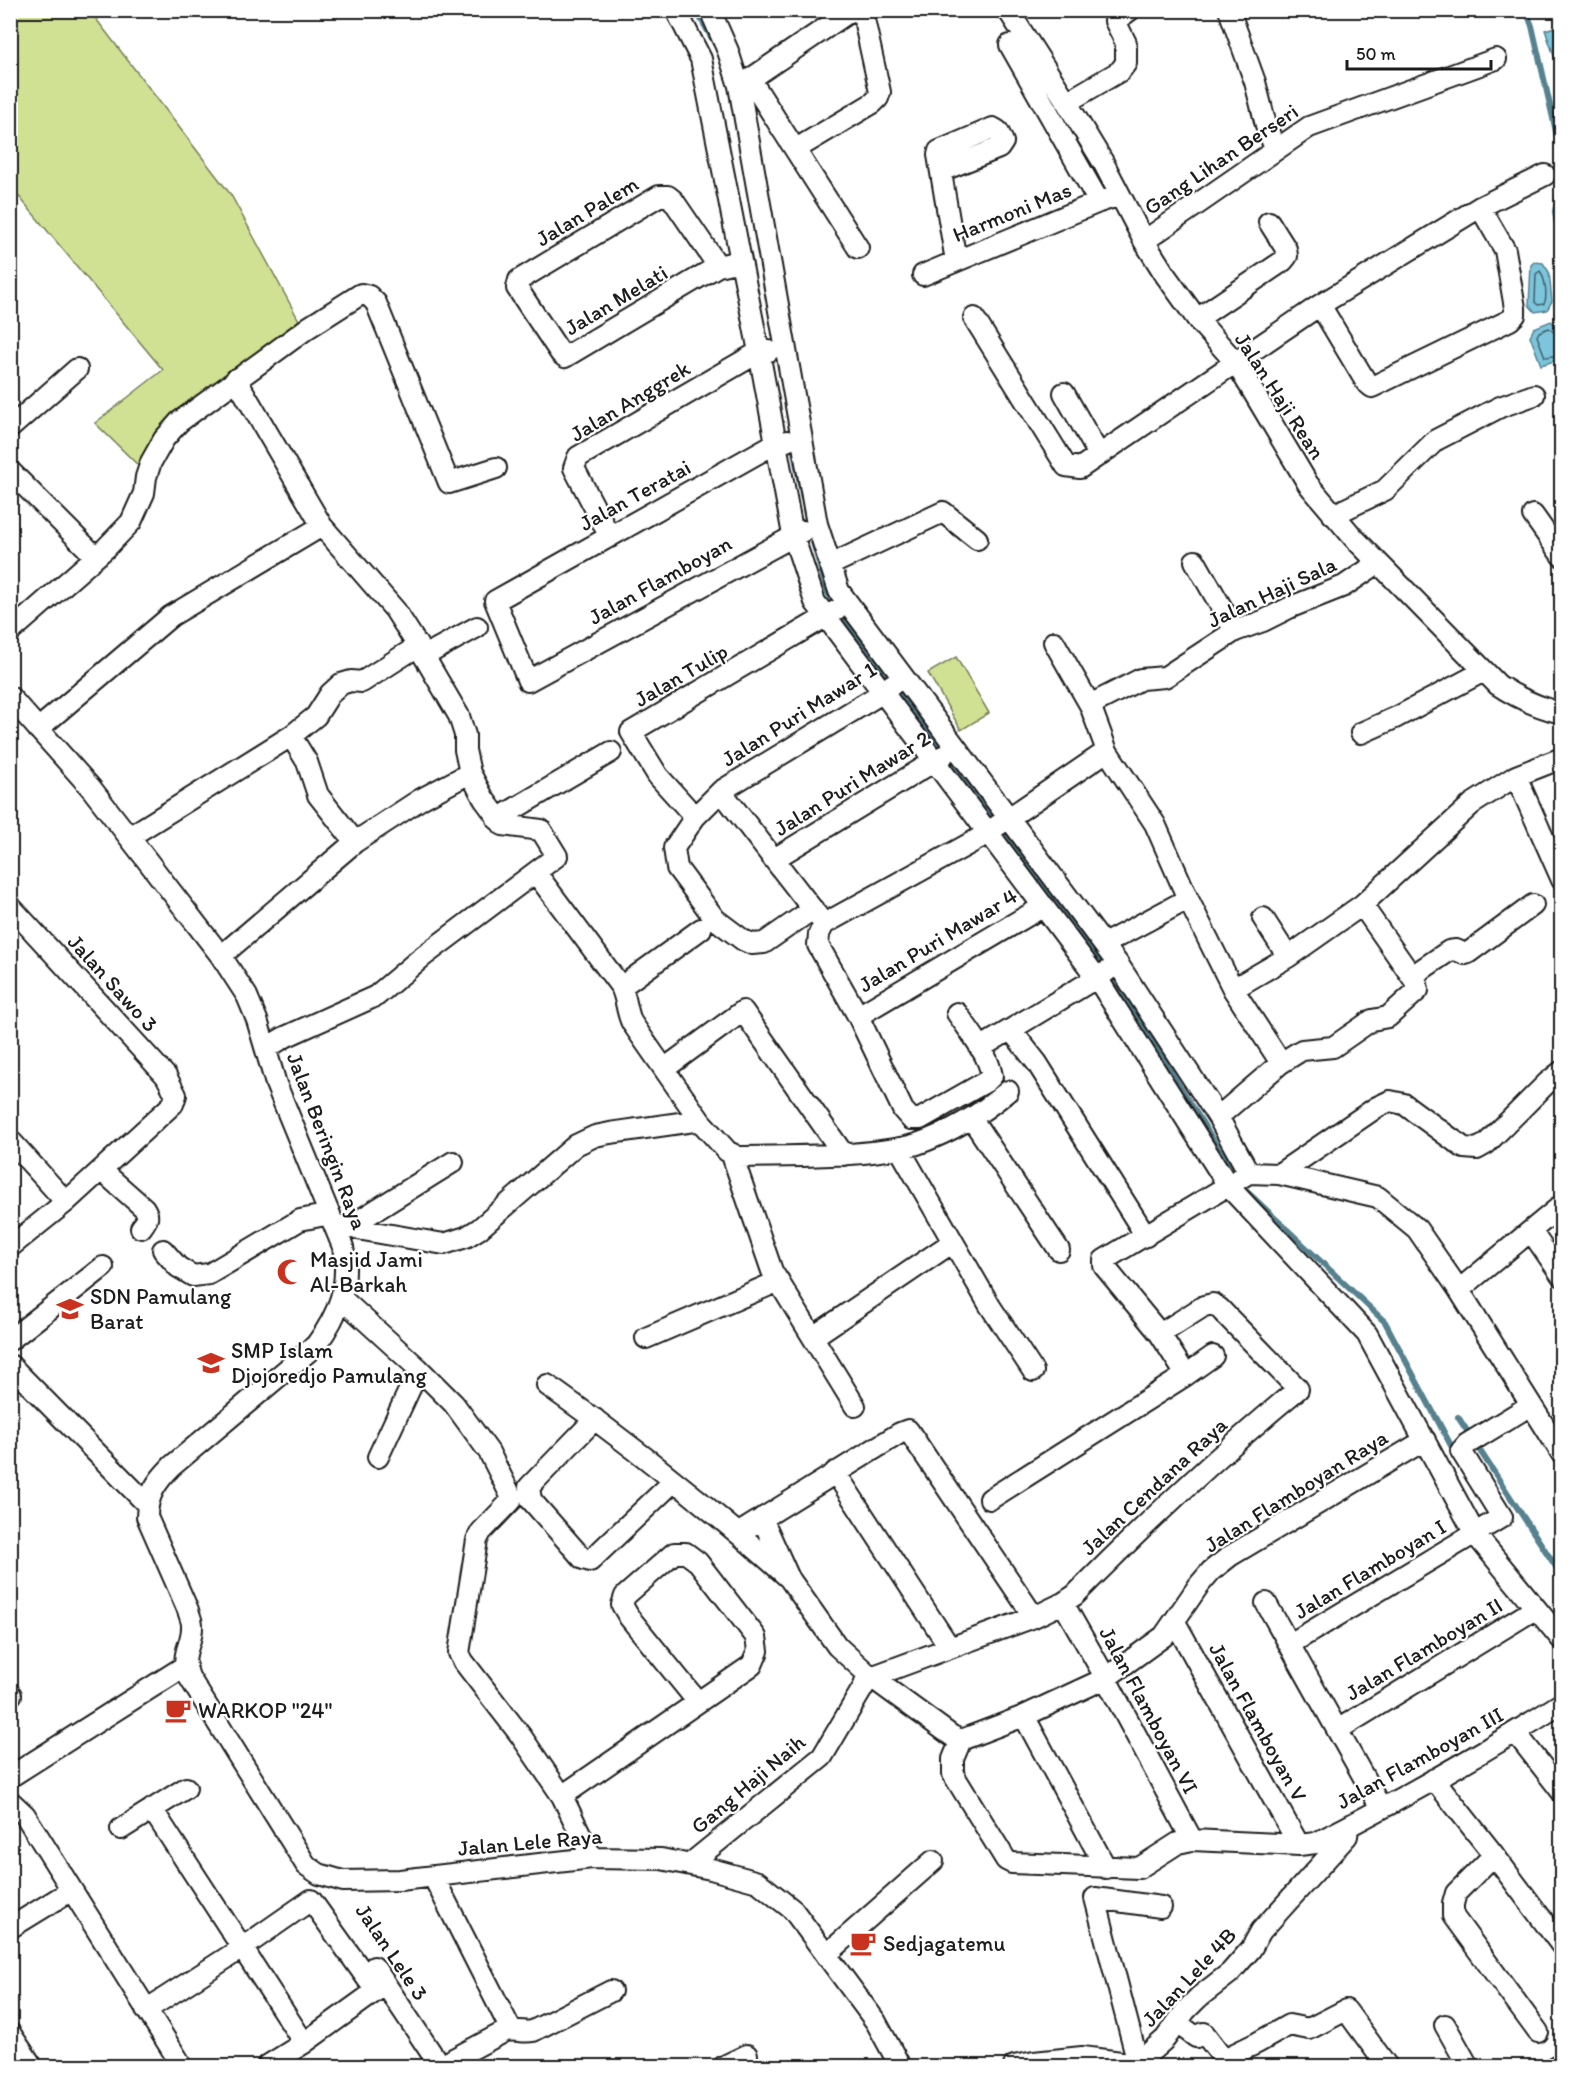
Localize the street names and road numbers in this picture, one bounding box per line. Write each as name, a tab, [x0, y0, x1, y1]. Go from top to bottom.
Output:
street label: Gang Lihan Berseri	[1139, 97, 1303, 221]
street label: Jalan Palem	[531, 170, 644, 252]
street label: Harmoni Mas	[949, 176, 1075, 248]
street label: Jalan Melati	[560, 259, 672, 341]
street label: Jalan Haji Rean	[1229, 327, 1331, 465]
street label: Jalan Anggrek	[565, 354, 695, 447]
street label: Jalan Teratai	[575, 453, 695, 537]
street label: Jalan Flamboyan	[584, 529, 737, 630]
street label: Jalan Haji Sala	[1203, 550, 1341, 634]
street label: Jalan Tulip	[629, 637, 733, 713]
street label: Jalan Puri Mawar 1	[717, 656, 881, 772]
street label: Jalan Puri Mawar 2	[769, 724, 935, 842]
street label: Jalan Puri Mawar 4	[854, 882, 1022, 998]
street label: Jalan Sawo 3	[62, 928, 164, 1038]
street label: Jalan Beringin Raya	[281, 1049, 373, 1234]
street label: Jalan Cendana Raya	[1075, 1411, 1233, 1561]
street label: Jalan Flamboyan Raya	[1199, 1423, 1393, 1558]
street label: Jalan Flamboyan I	[1289, 1513, 1451, 1625]
street label: Jalan Flamboyan II	[1341, 1592, 1507, 1706]
street label: Jalan Flamboyan VI	[1094, 1622, 1204, 1798]
street label: Jalan Flamboyan V	[1203, 1638, 1313, 1806]
street label: Jalan Flamboyan III	[1332, 1701, 1508, 1815]
street label: Gang Haji Naih	[685, 1728, 811, 1840]
street label: Jalan Lele Raya	[457, 1822, 604, 1862]
street label: Jalan Lele 3	[350, 1899, 434, 2005]
street label: Jalan Lele 4B	[1136, 1922, 1242, 2032]

